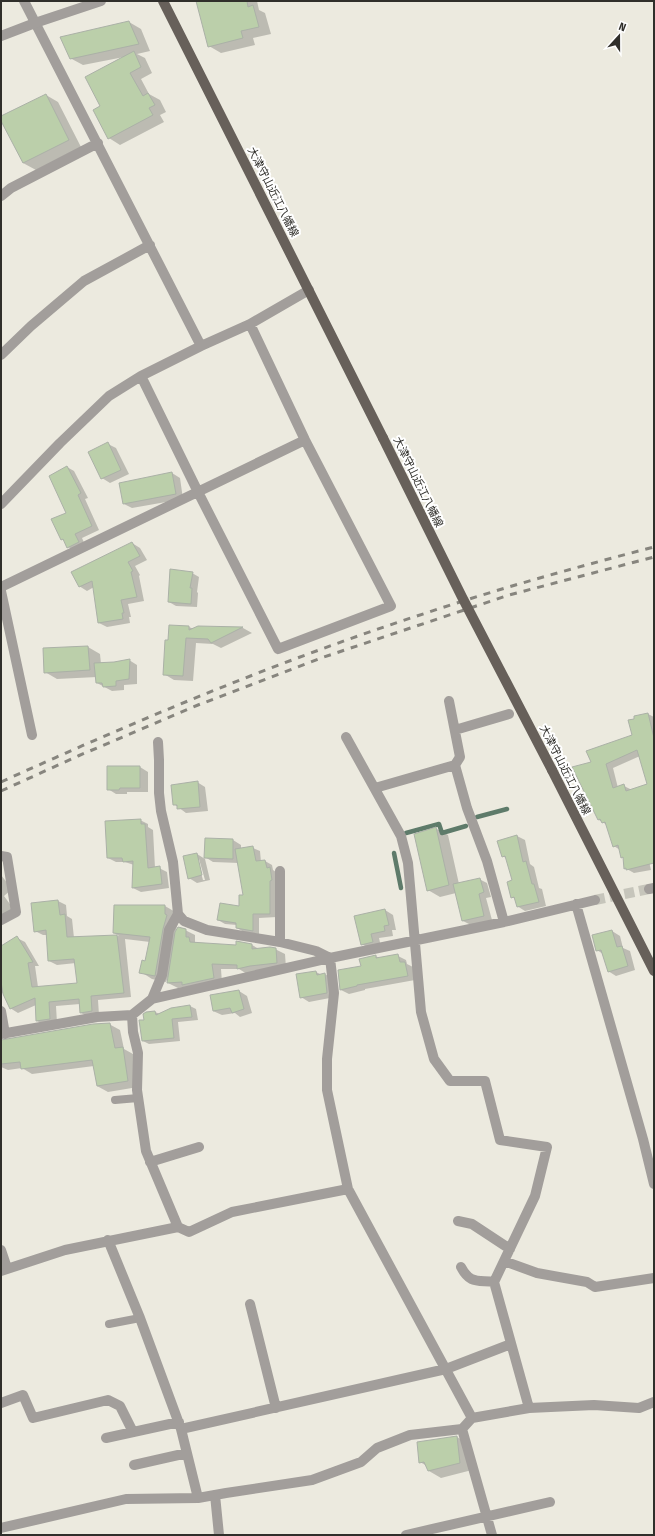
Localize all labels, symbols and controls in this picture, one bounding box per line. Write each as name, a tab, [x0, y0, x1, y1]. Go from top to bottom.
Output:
north arrow	[599, 16, 639, 56]
text: N	[617, 20, 628, 34]
street label: 大津守山近江八幡線	[245, 145, 301, 239]
street label: 大津守山近江八幡線	[390, 435, 446, 529]
street label: 大津守山近江八幡線	[537, 723, 593, 817]

